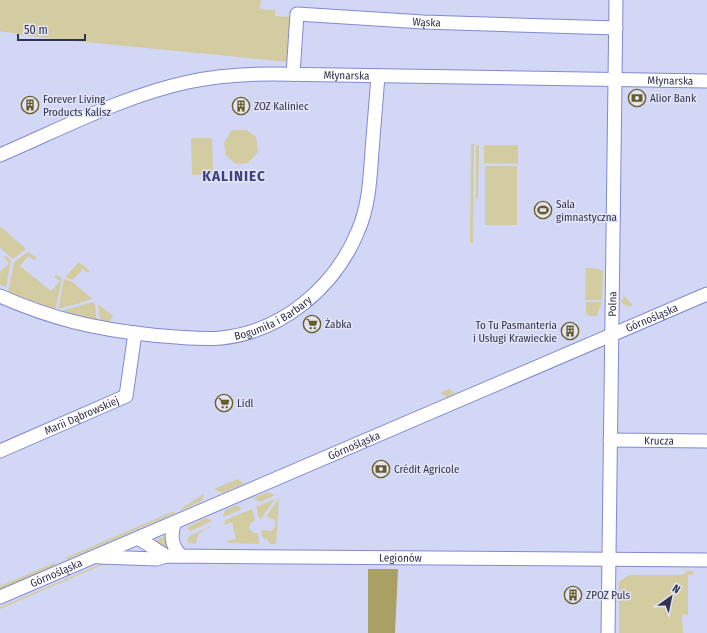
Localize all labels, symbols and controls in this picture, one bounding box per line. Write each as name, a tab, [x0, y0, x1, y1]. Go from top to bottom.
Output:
street label: Wąska	[412, 15, 441, 30]
scale bar	[18, 16, 85, 42]
text: 50 m	[24, 23, 48, 37]
street label: Młynarska	[323, 69, 369, 83]
street label: Młynarska	[647, 74, 693, 88]
bank icon: Alior Bank	[627, 88, 647, 108]
place label: Alior Bank	[650, 92, 697, 105]
place label: Forever Living Products Kalisz	[43, 93, 111, 119]
building icon: Forever Living Products Kalisz	[20, 95, 40, 115]
building icon: ZOZ Kaliniec	[231, 96, 251, 116]
place label: ZOZ Kaliniec	[254, 100, 309, 113]
district label: KALINIEC	[202, 167, 266, 185]
place label: Sala gimnastyczna	[556, 198, 617, 224]
sports icon: Sala gimnastyczna	[533, 200, 553, 220]
street label: Polna	[606, 291, 619, 317]
street label: Bogumiła i Barbary	[233, 293, 315, 343]
street label: Górnośląska	[624, 301, 680, 335]
supermarket icon: Żabka	[302, 314, 322, 334]
place label: Żabka	[325, 317, 352, 331]
place label: To Tu Pasmanteria i Usługi Krawieckie	[473, 319, 557, 345]
building icon: To Tu Pasmanteria i Usługi Krawieckie	[560, 321, 580, 341]
supermarket icon: Lidl	[214, 393, 234, 413]
street label: Marii Dąbrowskiej	[42, 394, 121, 438]
place label: Lidl	[237, 397, 254, 410]
street label: Górnośląska	[326, 429, 382, 463]
street label: Krucza	[644, 434, 674, 448]
bank icon: Crédit Agricole	[371, 459, 391, 479]
place label: Crédit Agricole	[394, 463, 459, 476]
street label: Legionów	[379, 552, 422, 565]
street label: Górnośląska	[28, 557, 84, 590]
north arrow	[651, 577, 691, 617]
text: N	[670, 582, 682, 596]
building icon: ZPOZ Puls	[563, 585, 583, 605]
place label: ZPOZ Puls	[586, 589, 631, 602]

